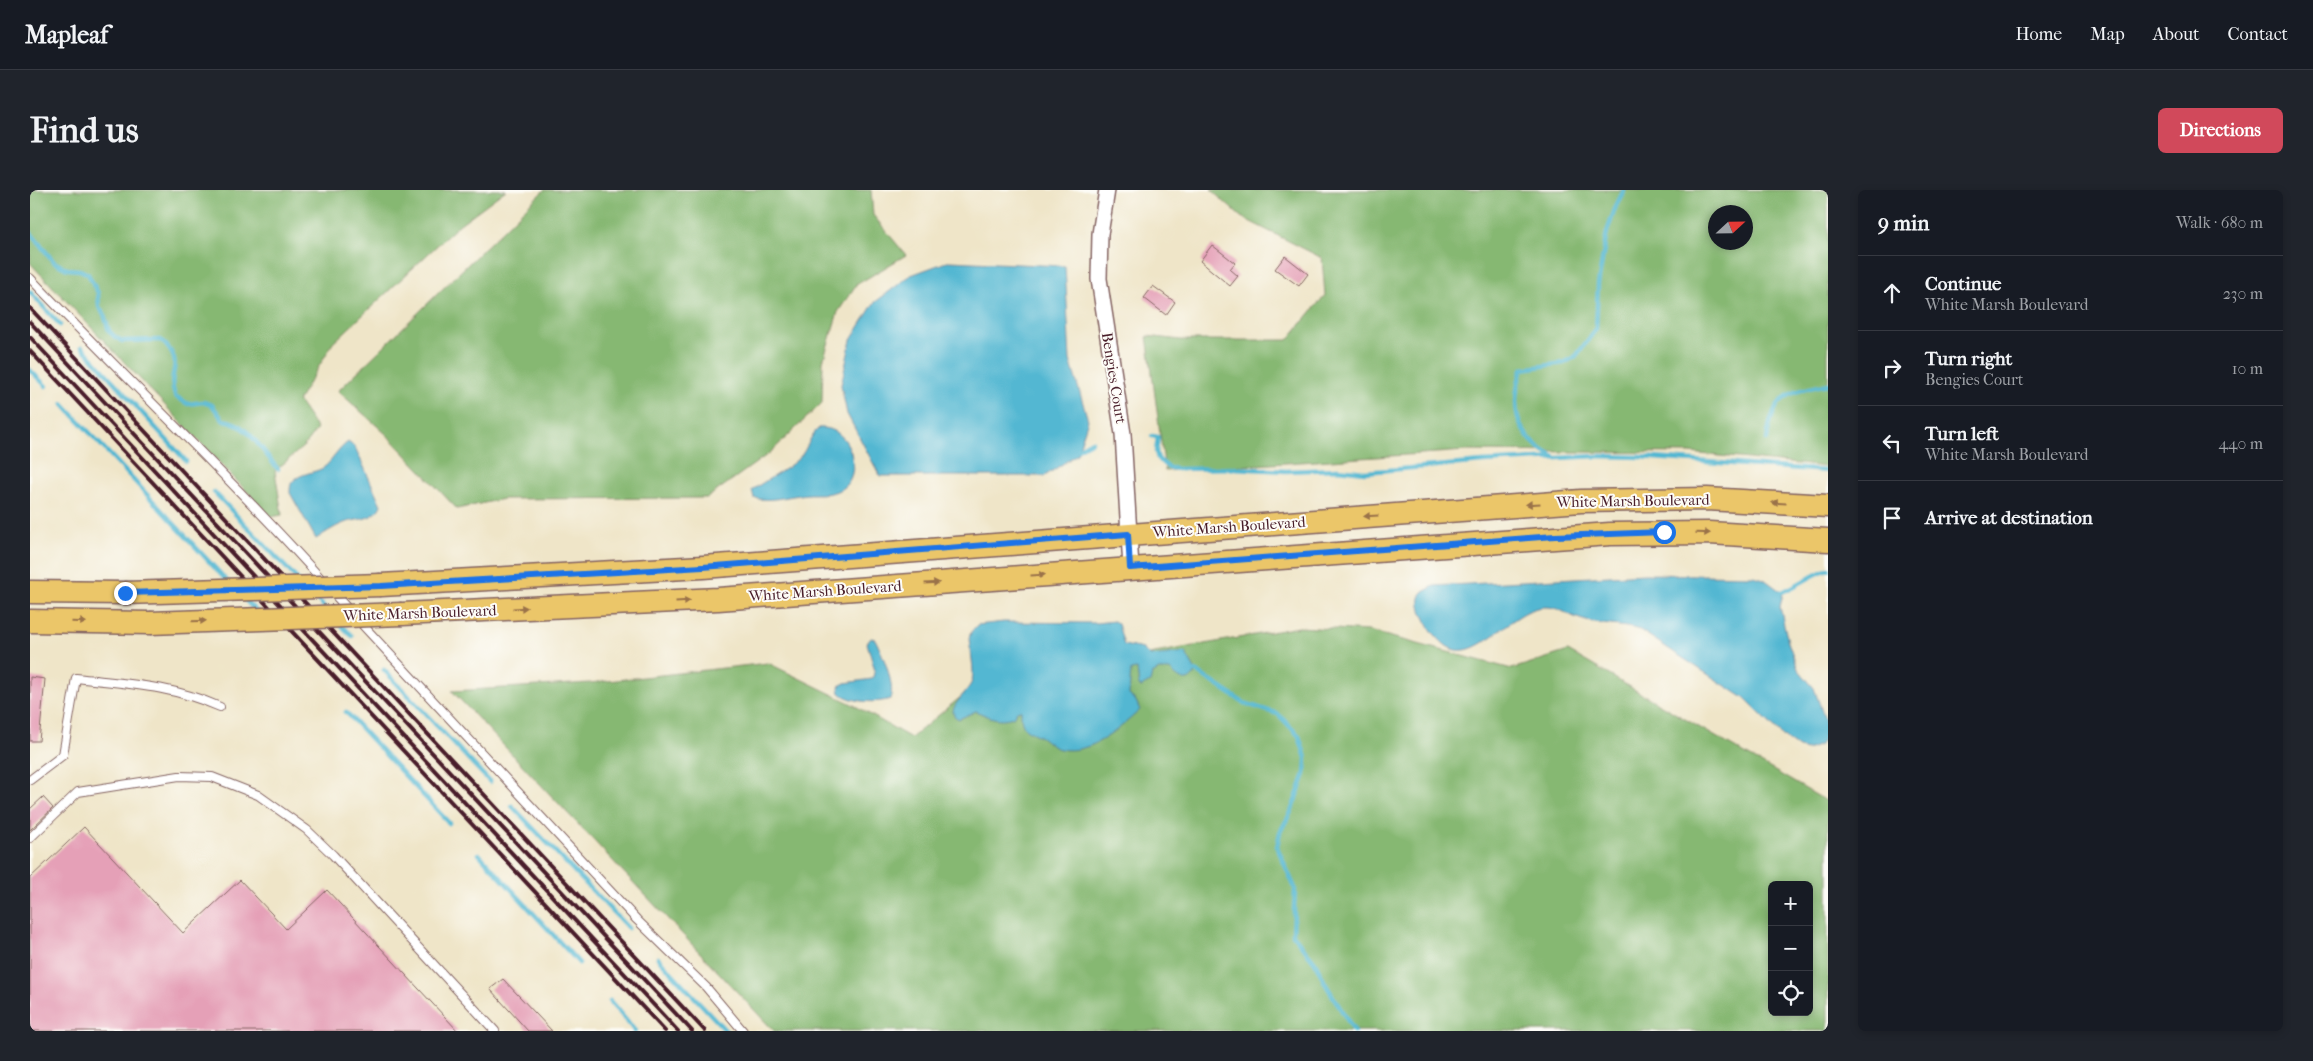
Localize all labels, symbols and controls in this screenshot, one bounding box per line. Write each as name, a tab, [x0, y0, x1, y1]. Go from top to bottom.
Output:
text: Mapleaf	[25, 21, 108, 49]
text: Home	[2015, 24, 2062, 45]
text: Map	[2090, 24, 2125, 45]
text: About	[2153, 24, 2199, 45]
text: Contact	[2227, 24, 2288, 45]
button: Directions	[2158, 108, 2283, 153]
text: Find us	[30, 110, 139, 151]
north arrow	[1708, 205, 1753, 250]
text: 9 min	[1878, 211, 1929, 235]
text: Walk · 680 m	[2176, 213, 2263, 232]
text: Continue	[1925, 273, 2001, 295]
icon: ahead	[1878, 279, 1906, 307]
text: 230 m	[2223, 284, 2263, 303]
text: White Marsh Boulevard	[1925, 295, 2089, 314]
street label: Bengies Court	[1098, 331, 1130, 426]
text: Turn right	[1925, 348, 2012, 370]
icon: right	[1878, 354, 1906, 382]
text: 10 m	[2232, 359, 2263, 378]
text: Bengies Court	[1925, 370, 2024, 389]
text: Turn left	[1925, 423, 1999, 445]
icon: left	[1878, 429, 1906, 457]
text: 440 m	[2218, 434, 2263, 453]
text: White Marsh Boulevard	[1925, 445, 2089, 464]
street label: White Marsh Boulevard	[1555, 491, 1711, 511]
one-way arrow	[1771, 498, 1787, 506]
one-way arrow	[1524, 501, 1540, 509]
icon: arrive	[1878, 504, 1906, 532]
text: Arrive at destination	[1925, 507, 2093, 529]
street label: White Marsh Boulevard	[1151, 513, 1307, 541]
one-way arrow	[1362, 513, 1378, 521]
route start	[1653, 521, 1676, 544]
one-way arrow	[1695, 529, 1711, 537]
one-way arrow	[1031, 570, 1047, 578]
street label: White Marsh Boulevard	[747, 577, 903, 605]
one-way arrow	[924, 578, 940, 586]
route end	[114, 582, 137, 605]
one-way arrow	[675, 596, 691, 604]
street label: White Marsh Boulevard	[342, 601, 498, 625]
one-way arrow	[513, 604, 529, 612]
one-way arrow	[191, 617, 207, 625]
one-way arrow	[71, 618, 87, 626]
map controls	[1768, 881, 1813, 1016]
button: +	[1768, 881, 1813, 926]
button: −	[1768, 926, 1813, 971]
button: locate	[1768, 971, 1813, 1016]

